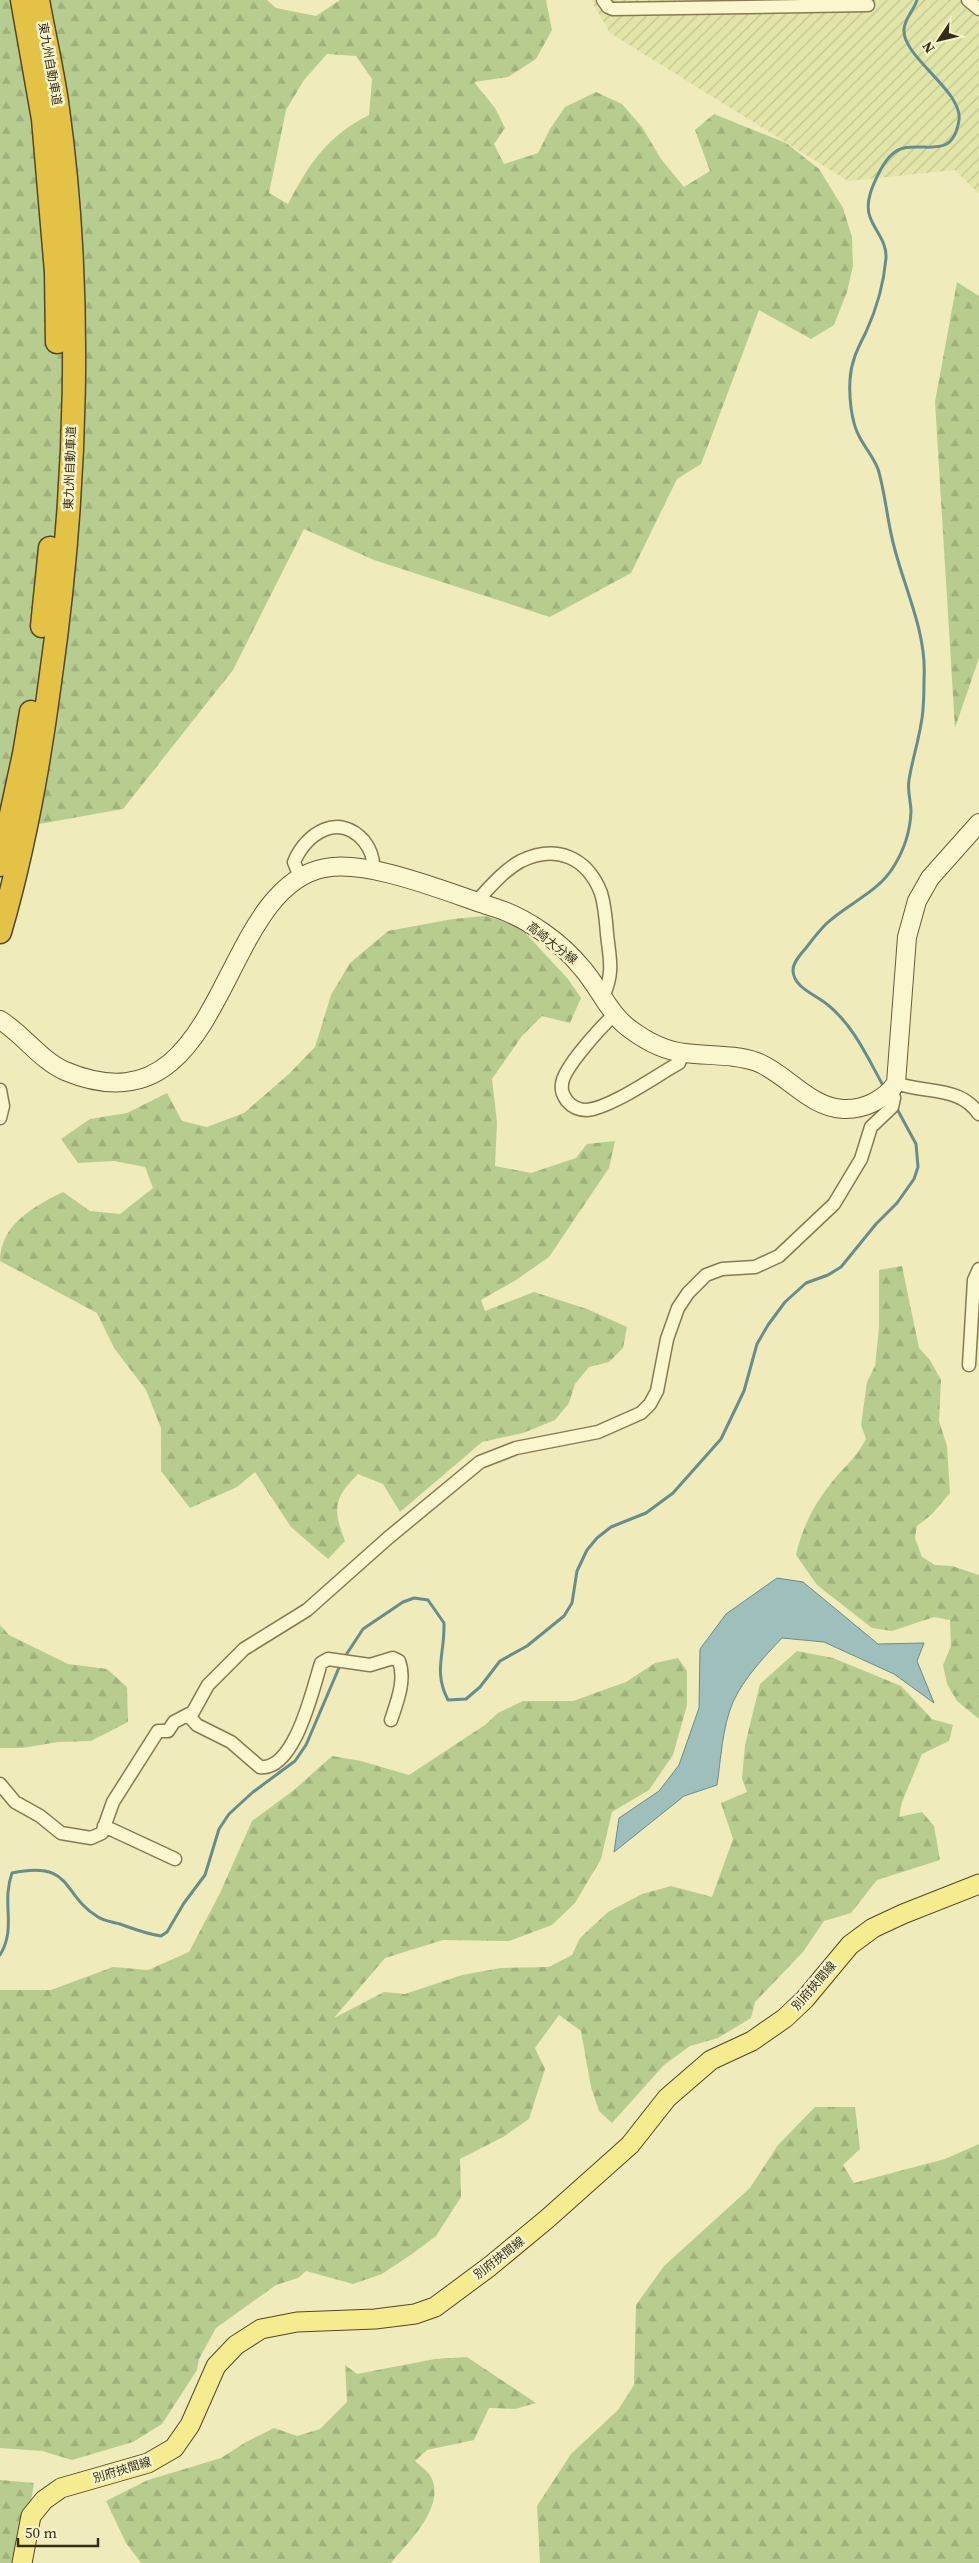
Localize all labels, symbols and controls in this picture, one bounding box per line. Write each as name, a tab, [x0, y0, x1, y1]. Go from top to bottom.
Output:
north arrow	[914, 15, 964, 65]
street label: 東九州自動車道	[35, 21, 65, 107]
text: N	[917, 38, 939, 57]
street label: 東九州自動車道	[61, 426, 79, 510]
street label: 高崎大分線	[523, 918, 581, 968]
street label: 別府挾間線	[788, 1958, 840, 2014]
street label: 別府挾間線	[470, 2233, 528, 2283]
street label: 別府挾間線	[91, 2454, 153, 2486]
scale bar	[18, 2516, 98, 2548]
text: 50 m	[25, 2522, 57, 2543]

